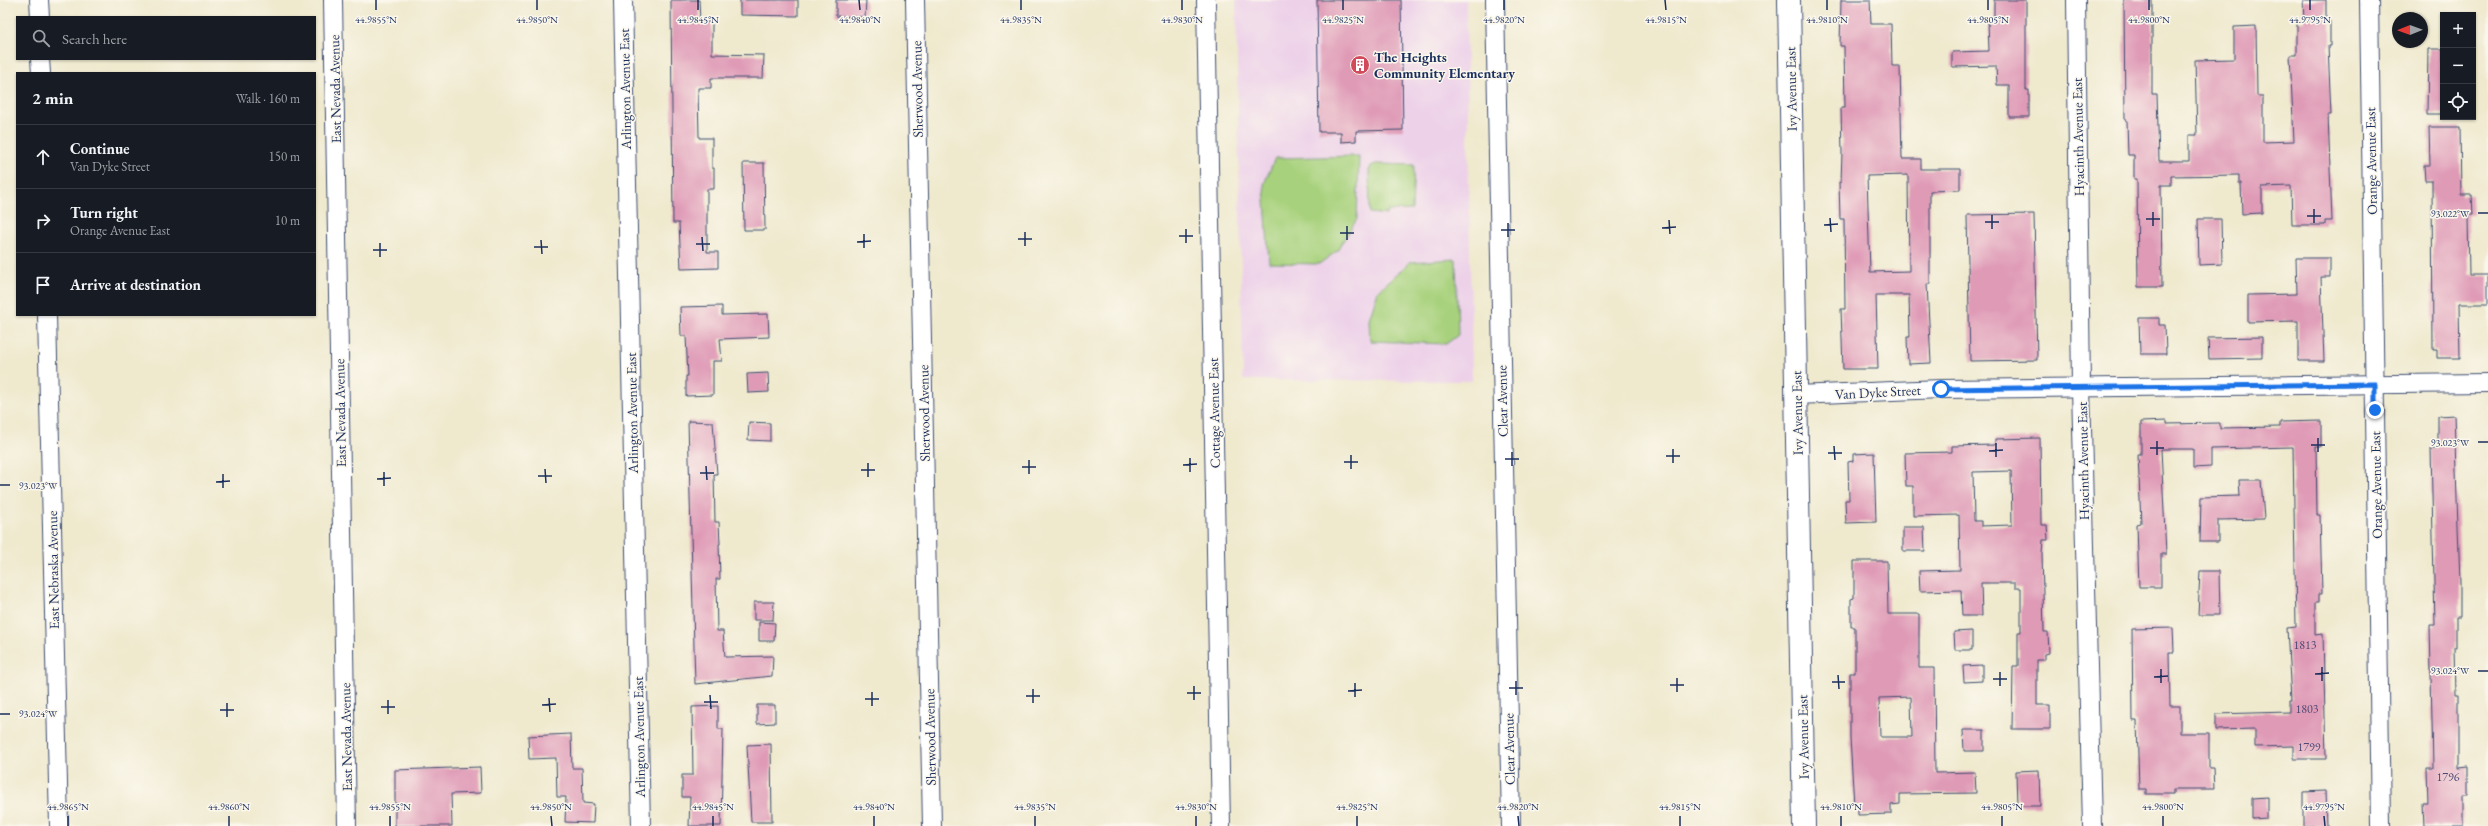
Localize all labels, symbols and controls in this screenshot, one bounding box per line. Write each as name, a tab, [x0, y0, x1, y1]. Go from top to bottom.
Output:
north arrow	[2392, 12, 2428, 48]
map controls	[2440, 12, 2476, 120]
button: +	[2440, 12, 2476, 48]
text: 44.9855°N	[355, 13, 397, 26]
text: 44.9850°N	[516, 13, 558, 26]
text: 44.9845°N	[677, 13, 719, 26]
text: 44.9840°N	[839, 13, 881, 26]
text: 44.9835°N	[1000, 13, 1042, 26]
text: 44.9830°N	[1161, 13, 1203, 26]
text: 44.9825°N	[1322, 13, 1364, 26]
text: 44.9820°N	[1483, 13, 1525, 26]
text: 44.9815°N	[1645, 13, 1687, 26]
text: 44.9810°N	[1806, 13, 1848, 26]
text: 44.9805°N	[1967, 13, 2009, 26]
text: 44.9800°N	[2128, 13, 2170, 26]
text: 44.9795°N	[2289, 13, 2331, 26]
search box	[16, 16, 316, 60]
icon: search	[30, 27, 52, 49]
street label: Arlington Avenue East	[615, 28, 635, 151]
text: Search here	[62, 29, 127, 48]
street label: East Nevada Avenue	[325, 34, 345, 143]
street label: Sherwood Avenue	[907, 40, 927, 138]
street label: Ivy Avenue East	[1781, 46, 1801, 132]
place label: The Heights Community Elementary	[1374, 48, 1515, 82]
button: −	[2440, 48, 2476, 84]
building icon: The Heights Community Elementary	[1349, 54, 1371, 76]
street label: Hyacinth Avenue East	[2068, 77, 2088, 197]
button: locate	[2440, 84, 2476, 120]
text: 2 min	[32, 87, 73, 109]
text: Walk · 160 m	[236, 90, 300, 107]
street label: Orange Avenue East	[2361, 106, 2381, 215]
text: Continue	[70, 139, 130, 158]
icon: ahead	[32, 146, 54, 168]
text: 150 m	[269, 148, 300, 165]
text: Van Dyke Street	[70, 158, 150, 175]
text: Turn right	[70, 203, 138, 222]
text: 93.022°W	[2431, 207, 2470, 220]
icon: right	[32, 210, 54, 232]
text: 10 m	[275, 212, 300, 229]
text: Orange Avenue East	[70, 222, 170, 239]
icon: arrive	[32, 274, 54, 296]
text: Arrive at destination	[70, 275, 201, 294]
street label: Arlington Avenue East	[622, 352, 642, 475]
street label: Cottage Avenue East	[1204, 357, 1224, 468]
street label: East Nevada Avenue	[330, 358, 350, 467]
street label: Sherwood Avenue	[914, 364, 934, 462]
street label: Clear Avenue	[1492, 364, 1512, 437]
street label: Ivy Avenue East	[1787, 370, 1807, 456]
route start	[1932, 380, 1950, 398]
street label: Van Dyke Street	[1835, 381, 1922, 403]
street label: Hyacinth Avenue East	[2073, 401, 2093, 521]
route end	[2366, 401, 2384, 419]
street label: Orange Avenue East	[2366, 430, 2386, 539]
text: 93.023°W	[2431, 436, 2470, 449]
text: 93.023°W	[19, 479, 58, 492]
street label: East Nebraska Avenue	[43, 510, 63, 629]
house number: 1813	[2293, 637, 2317, 653]
text: 93.024°W	[2431, 664, 2470, 677]
street label: Arlington Avenue East	[629, 676, 649, 799]
street label: East Nevada Avenue	[336, 682, 356, 791]
street label: Sherwood Avenue	[920, 688, 940, 786]
street label: Ivy Avenue East	[1793, 694, 1813, 780]
house number: 1803	[2295, 701, 2319, 717]
text: 93.024°W	[19, 707, 58, 720]
street label: Clear Avenue	[1499, 712, 1519, 785]
house number: 1799	[2297, 739, 2321, 755]
house number: 1796	[2436, 769, 2460, 785]
text: 44.9865°N	[47, 800, 89, 813]
text: 44.9860°N	[208, 800, 250, 813]
text: 44.9855°N	[369, 800, 411, 813]
text: 44.9850°N	[530, 800, 572, 813]
text: 44.9845°N	[692, 800, 734, 813]
text: 44.9840°N	[853, 800, 895, 813]
text: 44.9835°N	[1014, 800, 1056, 813]
text: 44.9830°N	[1175, 800, 1217, 813]
text: 44.9825°N	[1336, 800, 1378, 813]
text: 44.9820°N	[1497, 800, 1539, 813]
text: 44.9815°N	[1659, 800, 1701, 813]
text: 44.9810°N	[1820, 800, 1862, 813]
text: 44.9805°N	[1981, 800, 2023, 813]
text: 44.9800°N	[2142, 800, 2184, 813]
text: 44.9795°N	[2303, 800, 2345, 813]

